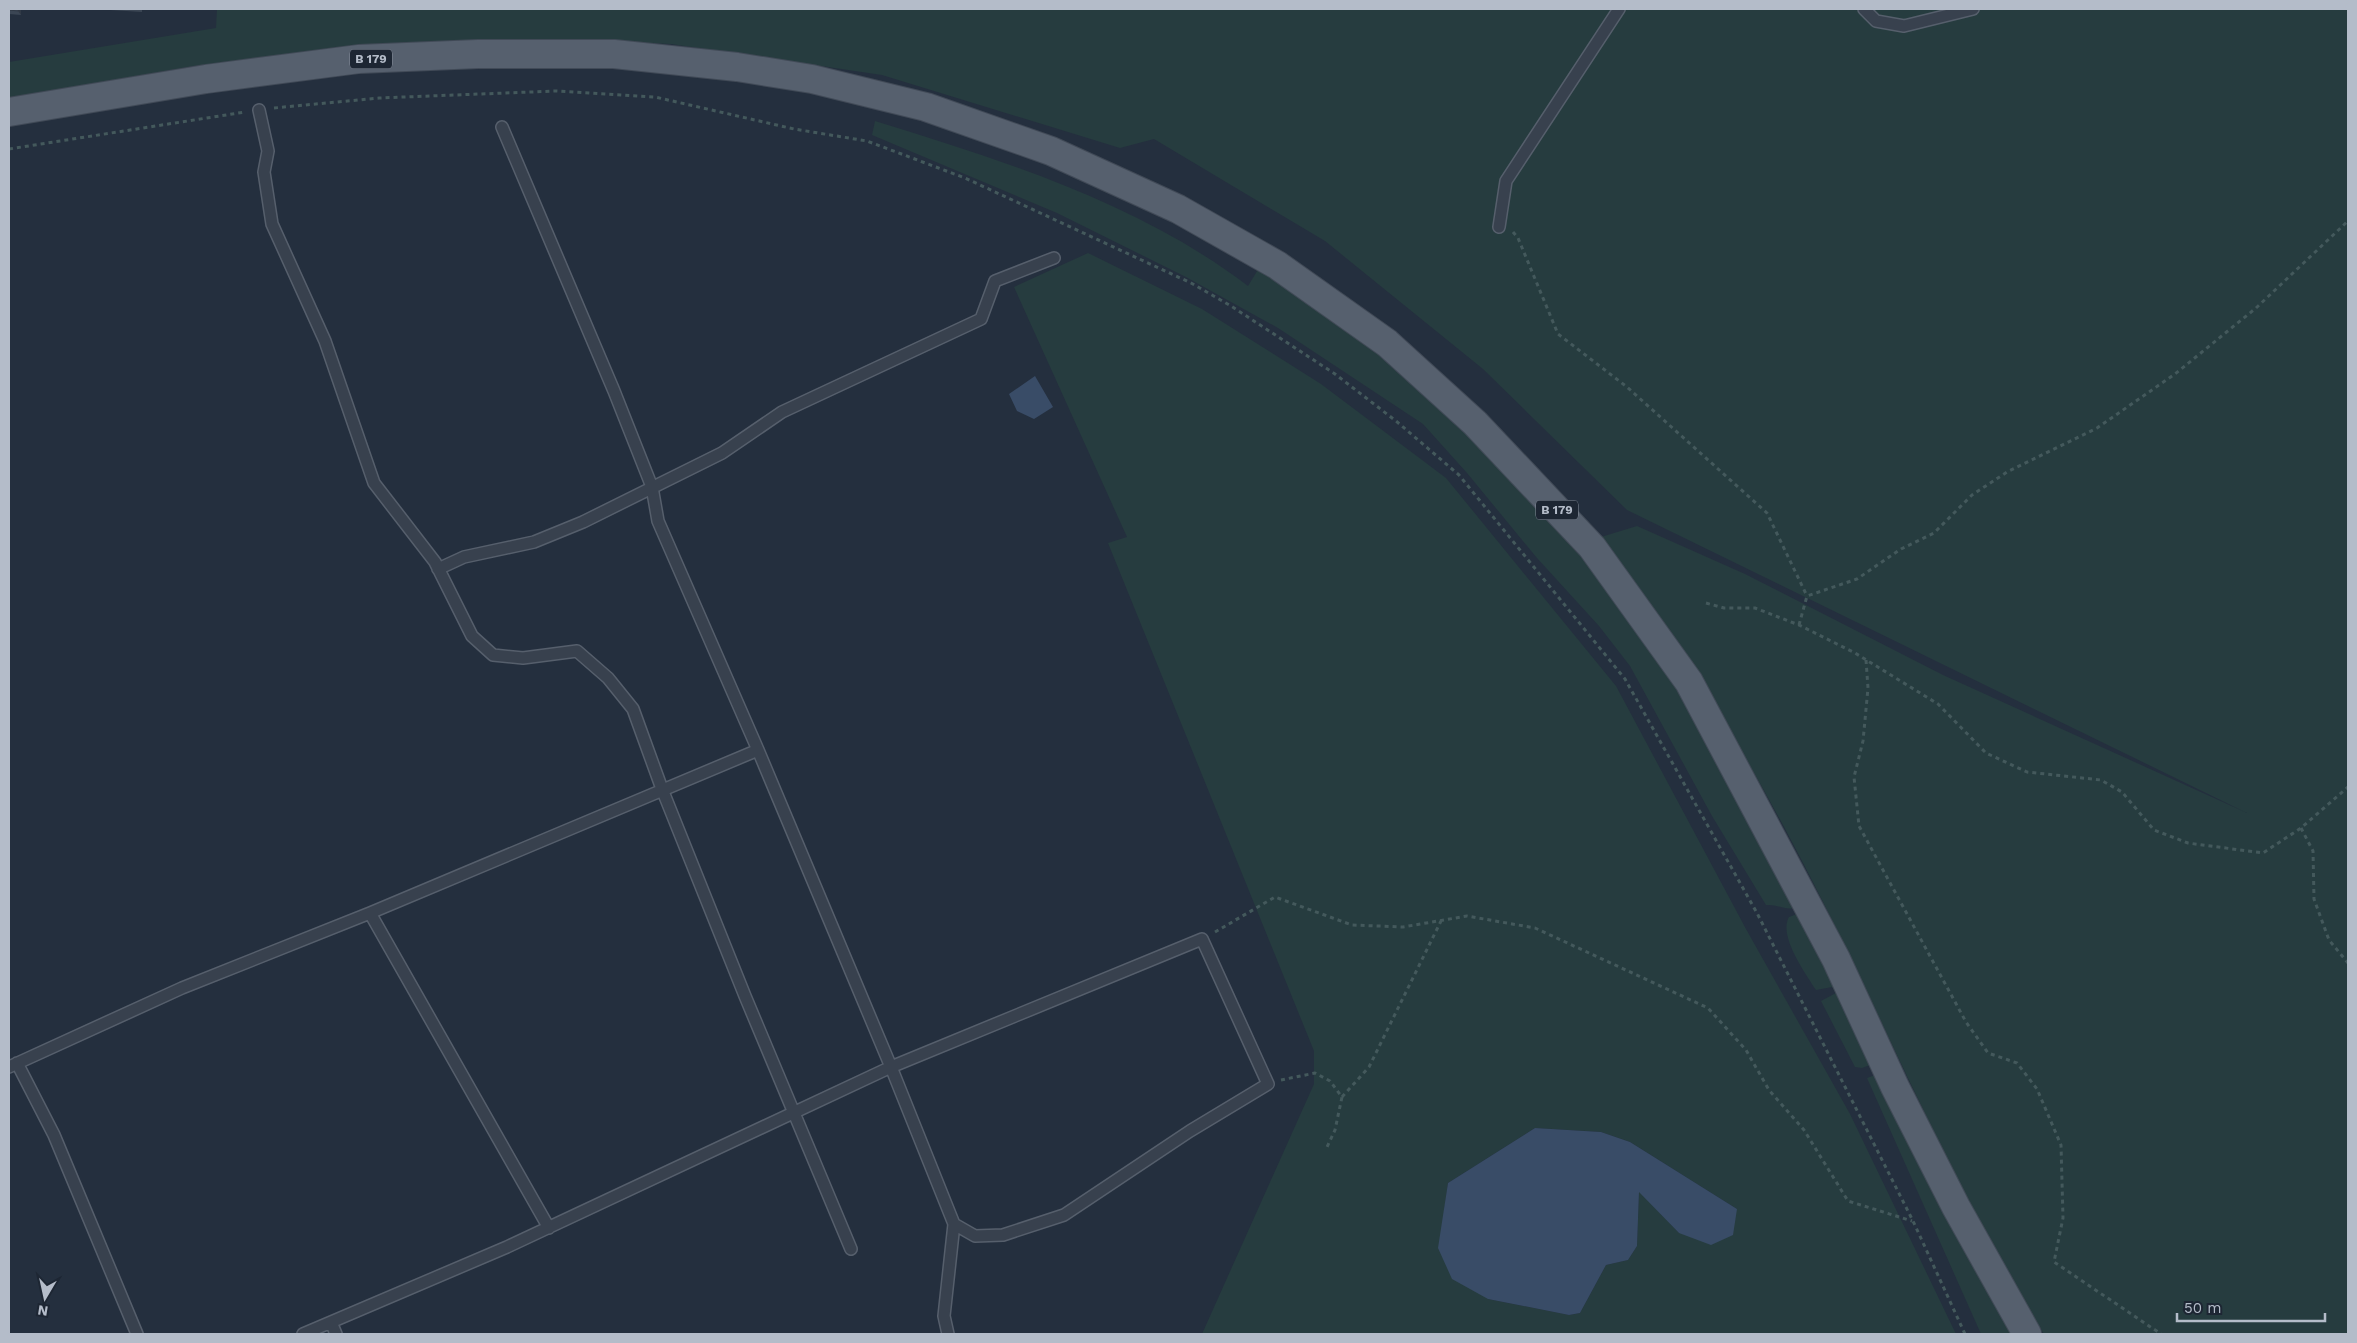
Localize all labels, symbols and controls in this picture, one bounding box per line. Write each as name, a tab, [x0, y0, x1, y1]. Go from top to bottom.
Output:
road number: B 179	[350, 50, 392, 68]
road number: B 179	[1536, 500, 1578, 520]
north arrow	[20, 1273, 70, 1323]
scale bar	[2177, 1290, 2324, 1322]
text: 50 m	[2184, 1299, 2221, 1317]
text: N	[37, 1302, 49, 1320]

